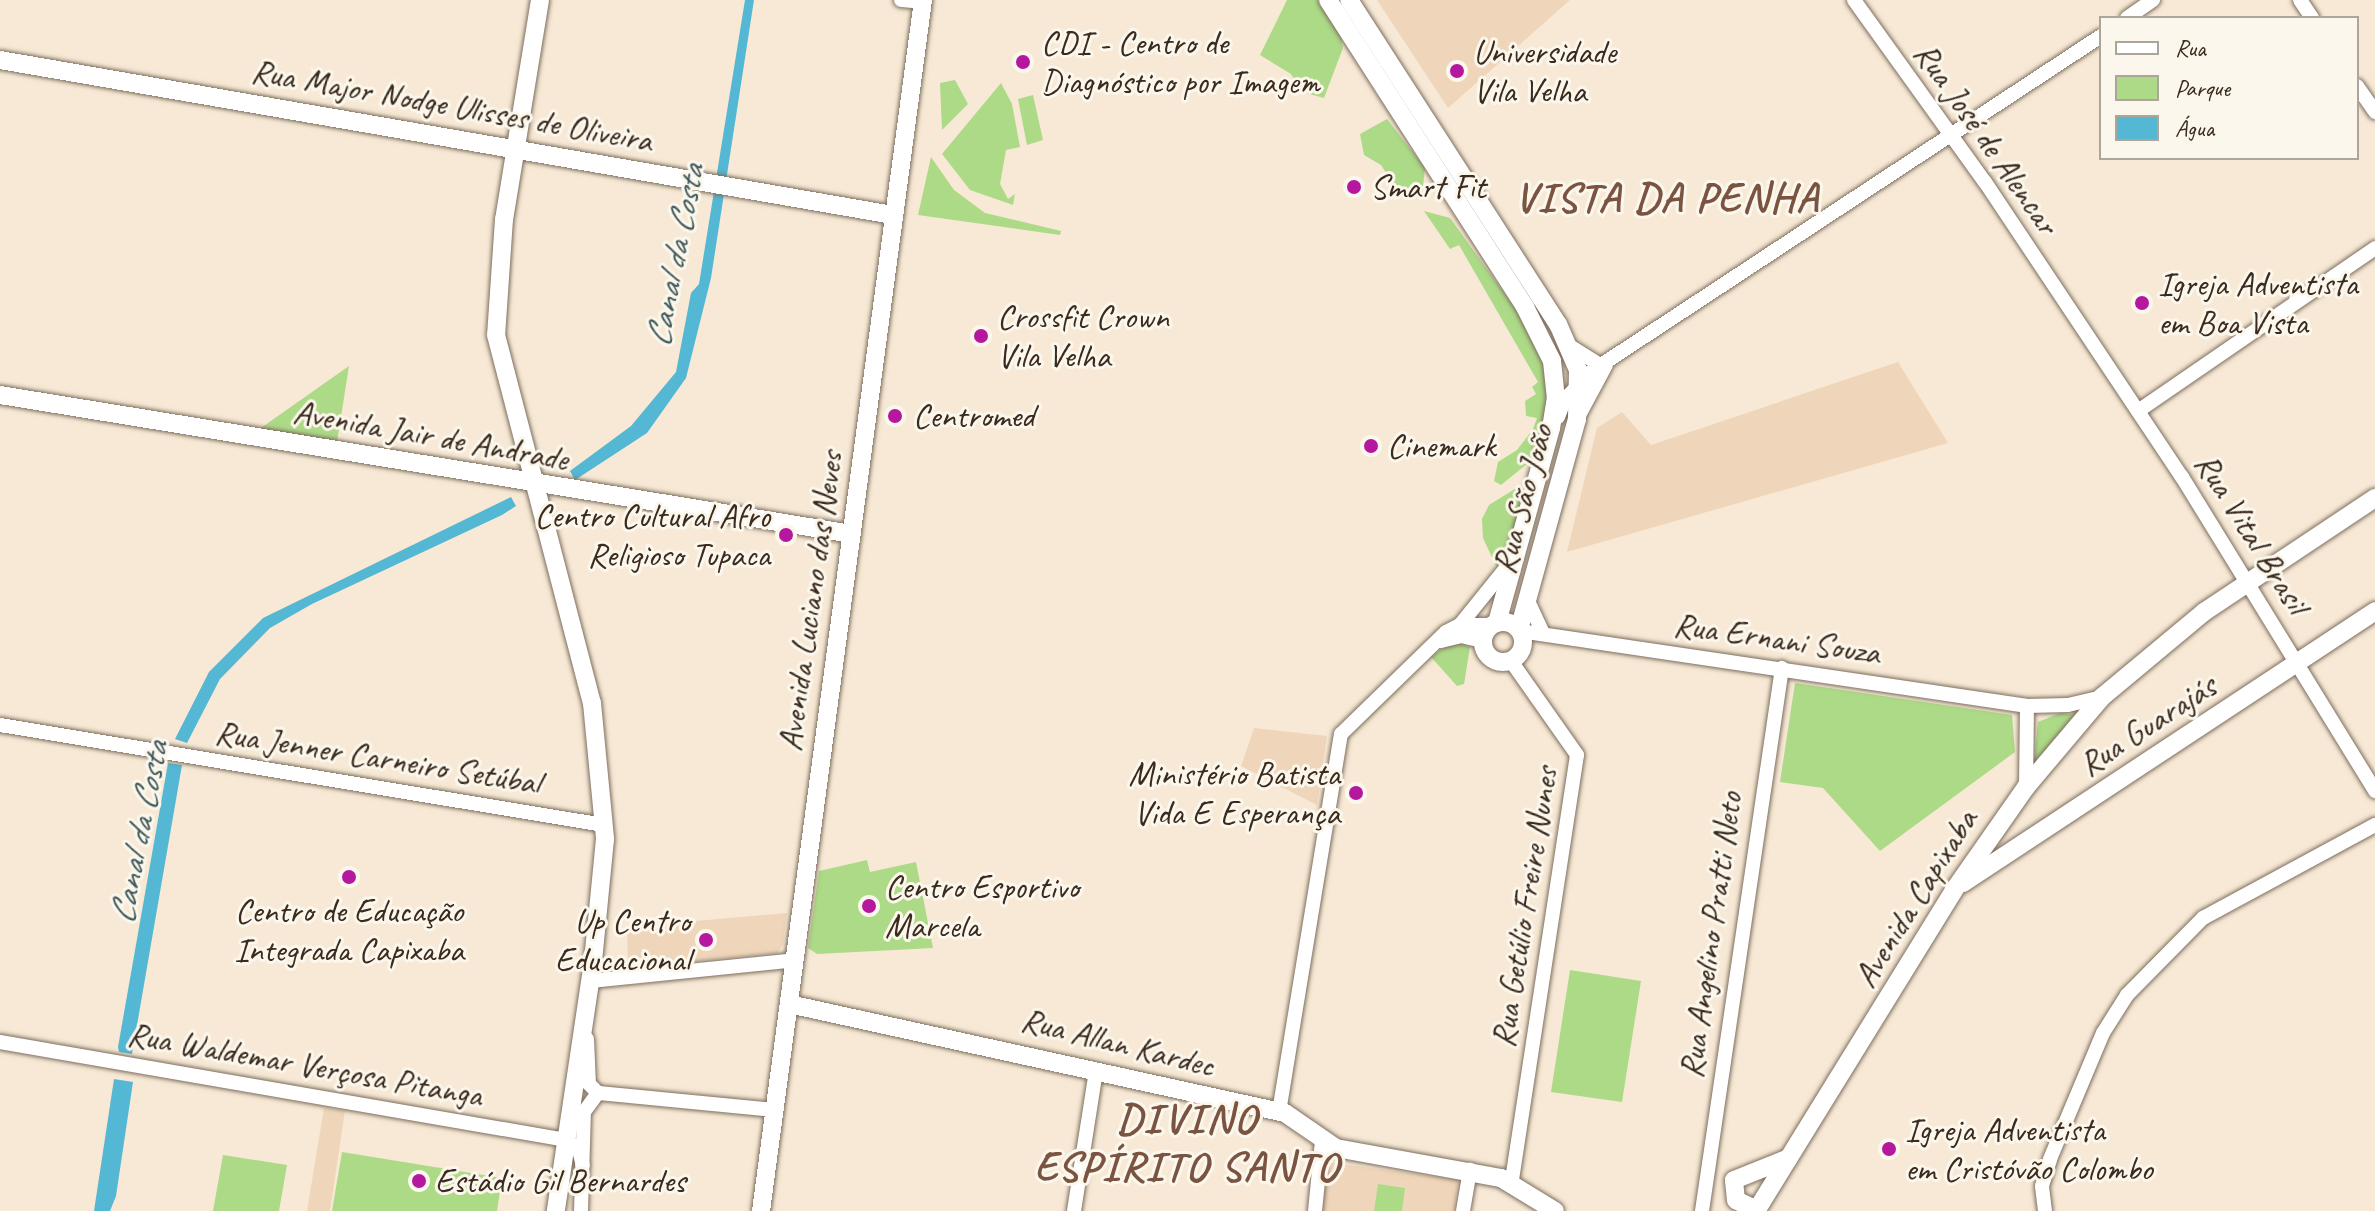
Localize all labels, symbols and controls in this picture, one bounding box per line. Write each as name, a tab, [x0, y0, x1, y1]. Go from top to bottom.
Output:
legend	[2099, 16, 2359, 160]
place label: CDI - Centro de Diagnóstico por Imagem	[1041, 22, 1318, 102]
place label: Universidade Vila Velha	[1473, 31, 1616, 110]
text: Rua	[2175, 33, 2206, 63]
street label: Rua José de Alencar	[1906, 34, 2068, 242]
street label: Rua Major Nodge Ulisses de Oliveira	[247, 49, 657, 161]
marker: CDI - Centro de Diagnóstico por Imagem	[1012, 51, 1034, 73]
marker: Universidade Vila Velha	[1448, 62, 1466, 80]
text: Parque	[2175, 73, 2230, 103]
text: Água	[2175, 113, 2214, 143]
water label: Canal da Costa	[636, 161, 714, 351]
place label: Smart Fit	[1370, 167, 1486, 207]
district label: VISTA DA PENHA	[1515, 173, 1819, 223]
marker: Smart Fit	[1345, 178, 1363, 196]
place label: Igreja Adventista em Boa Vista	[2158, 263, 2358, 342]
marker: Igreja Adventista em Boa Vista	[2133, 294, 2151, 312]
place label: Crossfit Crown Vila Velha	[997, 296, 1169, 376]
marker: Crossfit Crown Vila Velha	[972, 327, 990, 345]
street label: Avenida Jair de Andrade	[291, 391, 571, 479]
place label: Centromed	[913, 396, 1034, 436]
marker: Centromed	[884, 405, 906, 427]
street label: Rua São João	[1483, 420, 1561, 578]
place label: Cinemark	[1387, 426, 1495, 466]
marker: Cinemark	[1362, 437, 1380, 455]
street label: Rua Vital Brasil	[2187, 445, 2317, 621]
street label: Avenida Luciano das Neves	[769, 448, 851, 754]
place label: Centro Cultural Afro Religioso Tupaca	[534, 495, 770, 574]
marker: Centro Cultural Afro Religioso Tupaca	[777, 526, 795, 544]
street label: Rua Ernani Souza	[1671, 603, 1883, 673]
street label: Rua Guarajás	[2071, 666, 2223, 784]
street label: Rua Jenner Carneiro Setúbal	[212, 711, 544, 803]
water label: Canal da Costa	[100, 738, 178, 928]
place label: Ministério Batista Vida E Esperança	[1127, 753, 1340, 832]
street label: Rua Getúlio Freire Nunes	[1482, 764, 1566, 1050]
marker: Ministério Batista Vida E Esperança	[1347, 784, 1365, 802]
street label: Rua Angelino Pratti Neto	[1670, 789, 1750, 1081]
street label: Avenida Capixaba	[1844, 802, 1986, 994]
place label: Centro Esportivo Marcela	[885, 866, 1079, 946]
marker: Centro de Educação Integrada Capixaba	[340, 868, 358, 886]
place label: Centro de Educação Integrada Capixaba	[234, 890, 464, 970]
marker: Centro Esportivo Marcela	[860, 897, 878, 915]
place label: Up Centro Educacional	[555, 900, 690, 980]
marker: Up Centro Educacional	[697, 931, 715, 949]
street label: Rua Allan Kardec	[1017, 998, 1219, 1086]
street label: Rua Waldemar Verçosa Pitanga	[124, 1013, 486, 1115]
district label: DIVINO ESPÍRITO SANTO	[1036, 1094, 1338, 1192]
place label: Igreja Adventista em Cristóvão Colombo	[1905, 1109, 2153, 1188]
marker: Igreja Adventista em Cristóvão Colombo	[1880, 1140, 1898, 1158]
place label: Estádio Gil Bernardes	[435, 1161, 686, 1201]
marker: Estádio Gil Bernardes	[410, 1172, 428, 1190]

